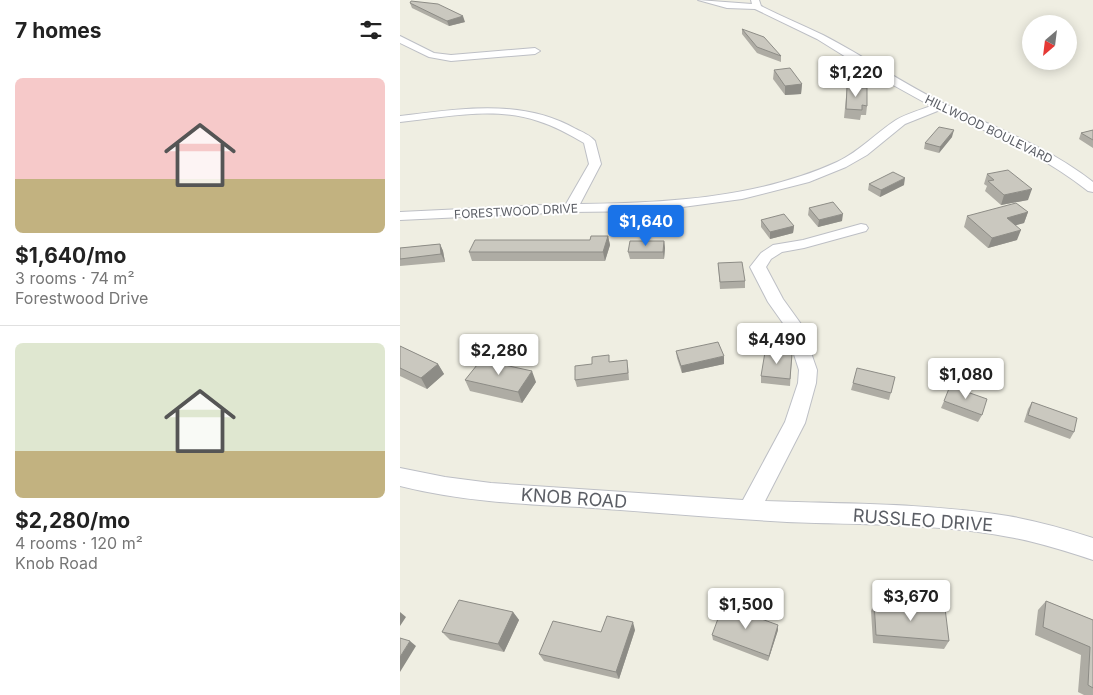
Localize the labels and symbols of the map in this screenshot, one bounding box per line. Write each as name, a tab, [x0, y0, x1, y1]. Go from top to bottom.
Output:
north arrow	[1022, 15, 1078, 70]
pin: $1,220	[815, 56, 897, 98]
street label: HILLWOOD BOULEVARD	[923, 92, 1055, 166]
street label: FORESTWOOD DRIVE	[454, 200, 578, 222]
pin: $1,640	[605, 204, 687, 247]
pin: $4,490	[736, 322, 818, 365]
pin: $2,280	[458, 334, 540, 376]
pin: $1,080	[925, 358, 1007, 400]
street label: KNOB ROAD	[520, 484, 628, 512]
street label: RUSSLEO DRIVE	[852, 505, 994, 535]
pin: $3,670	[870, 580, 952, 622]
pin: $1,500	[705, 588, 787, 630]

